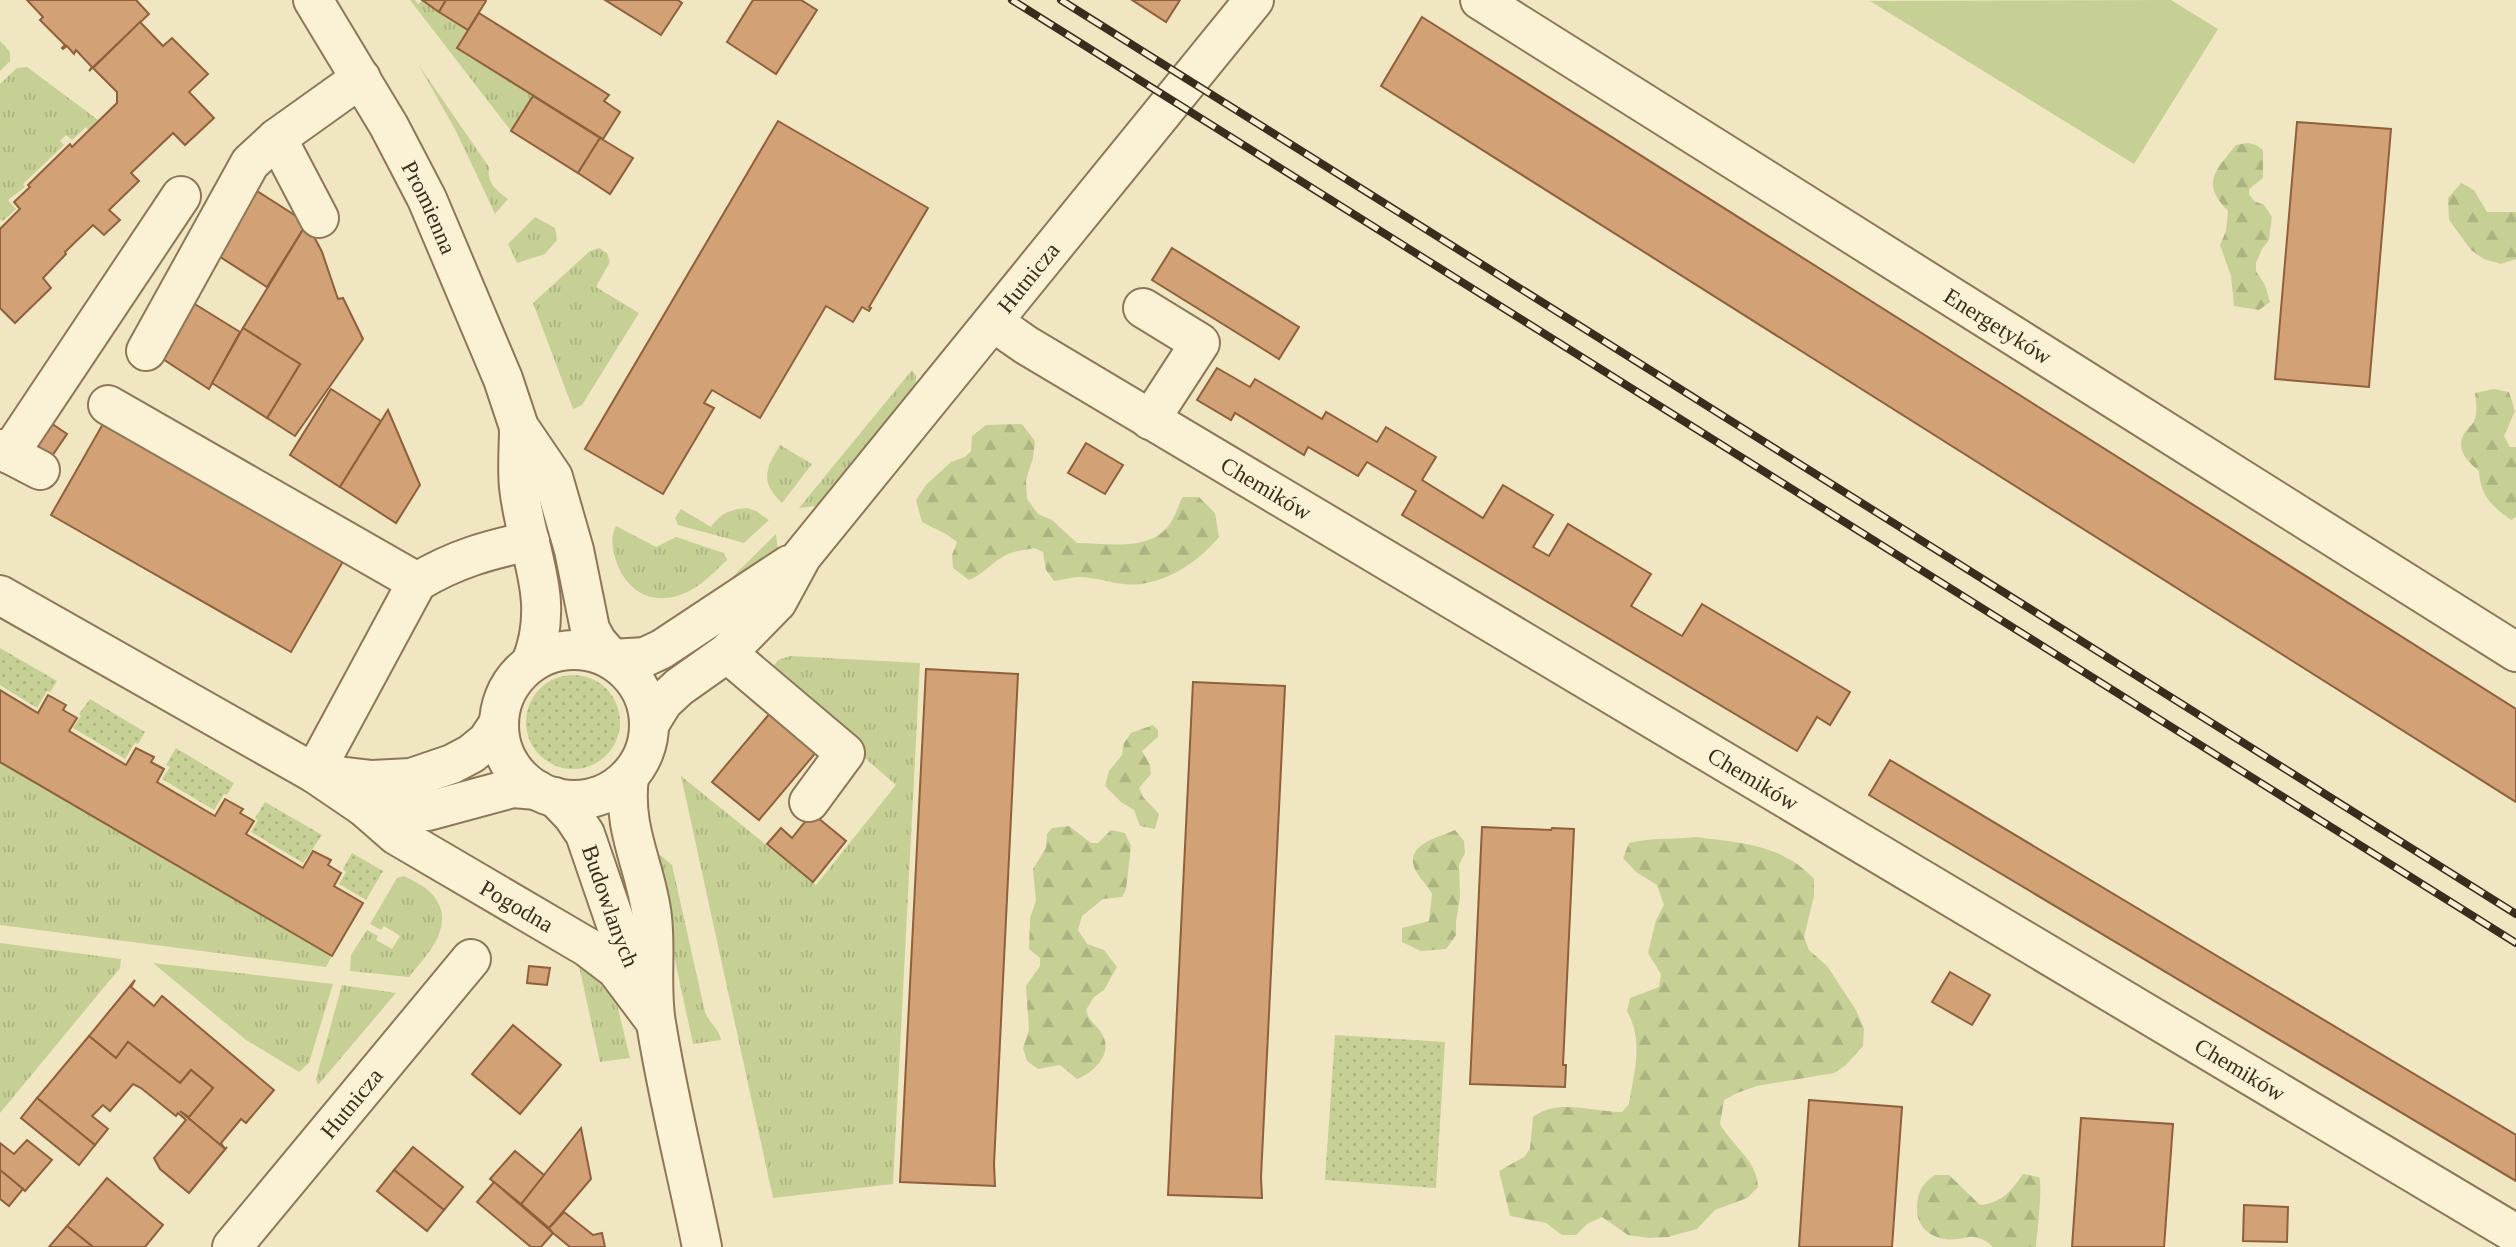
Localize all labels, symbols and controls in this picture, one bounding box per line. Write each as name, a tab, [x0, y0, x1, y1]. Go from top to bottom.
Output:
street label: Promienna	[397, 157, 461, 258]
street label: Hutnicza	[992, 238, 1064, 318]
street label: Energetyków	[1940, 283, 2057, 369]
street label: Chemików	[1217, 452, 1316, 525]
street label: Chemików	[1703, 742, 1803, 816]
street label: Budowlanych	[577, 842, 644, 971]
street label: Pogodna	[476, 875, 558, 937]
street label: Chemików	[2190, 1033, 2290, 1106]
street label: Hutnicza	[315, 1063, 388, 1143]

